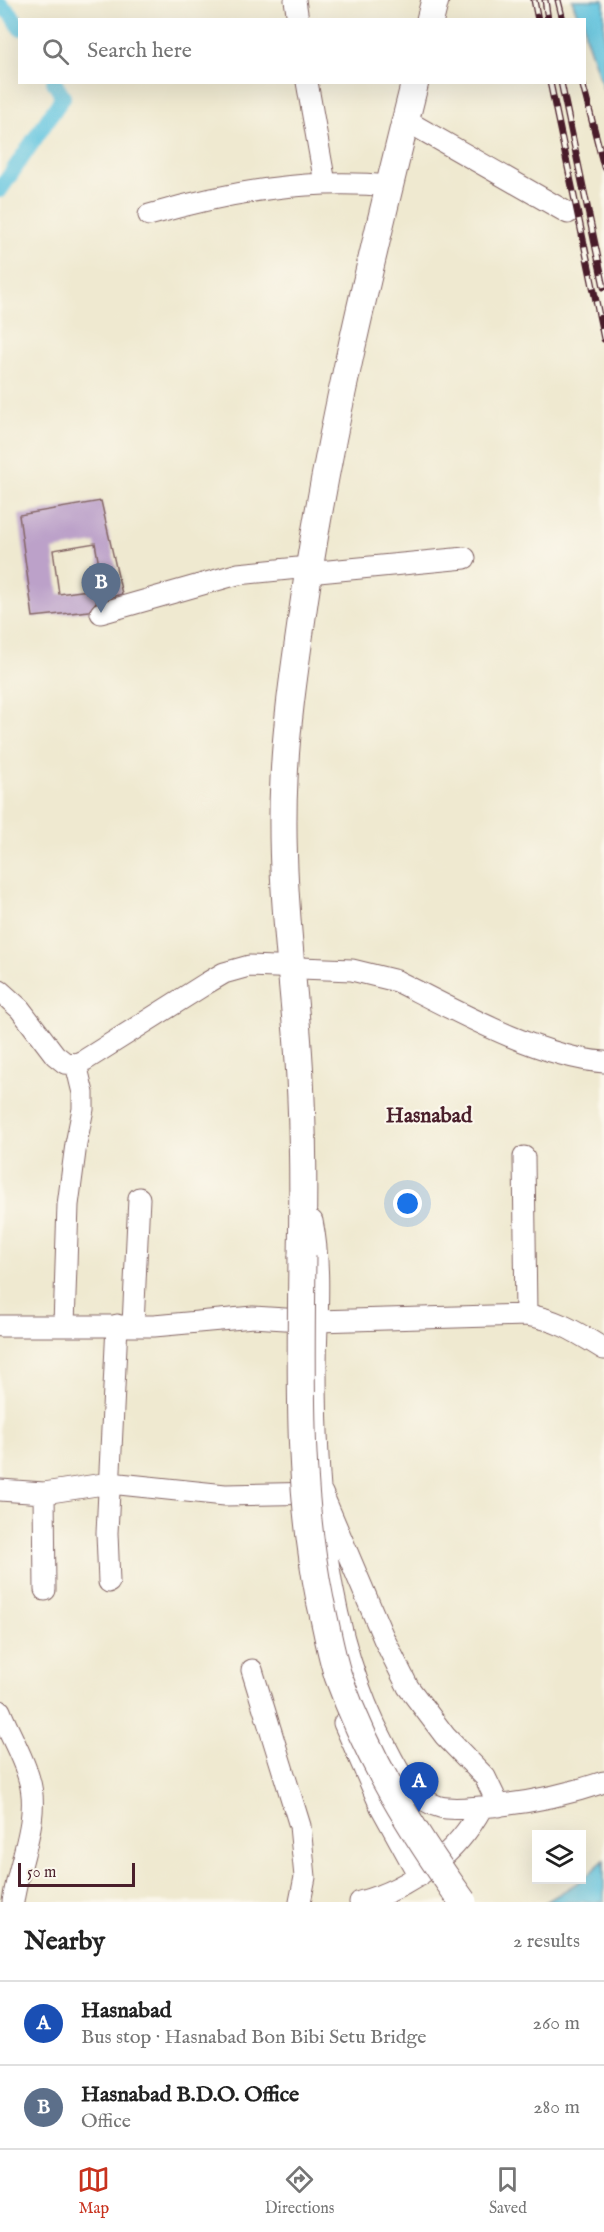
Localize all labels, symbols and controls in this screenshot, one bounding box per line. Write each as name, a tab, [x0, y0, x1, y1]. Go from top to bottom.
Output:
search box	[18, 18, 586, 84]
icon: search	[39, 35, 72, 68]
text: Search here	[87, 37, 192, 65]
pin: B	[82, 564, 120, 613]
district label: Hasnabad	[386, 1103, 473, 1130]
your location	[393, 1189, 422, 1218]
pin: A	[400, 1762, 438, 1812]
map controls	[532, 1830, 586, 1884]
button: layers	[532, 1830, 586, 1884]
scale bar	[18, 1860, 135, 1888]
text: 50 m	[27, 1863, 56, 1883]
text: Nearby	[24, 1925, 105, 1958]
text: 2 results	[513, 1929, 580, 1954]
text: Hasnabad	[81, 1997, 171, 2025]
text: A	[37, 2011, 50, 2036]
text: 260 m	[533, 2011, 580, 2036]
text: Bus stop · Hasnabad Bon Bibi Setu Bridge	[81, 2025, 426, 2050]
text: Hasnabad B.D.O. Office	[81, 2081, 299, 2109]
text: B	[37, 2095, 50, 2120]
text: 280 m	[533, 2095, 580, 2120]
text: Office	[81, 2109, 131, 2134]
tab: Map	[77, 2163, 110, 2219]
tab: Directions	[265, 2163, 334, 2219]
tab: Saved	[489, 2163, 527, 2219]

